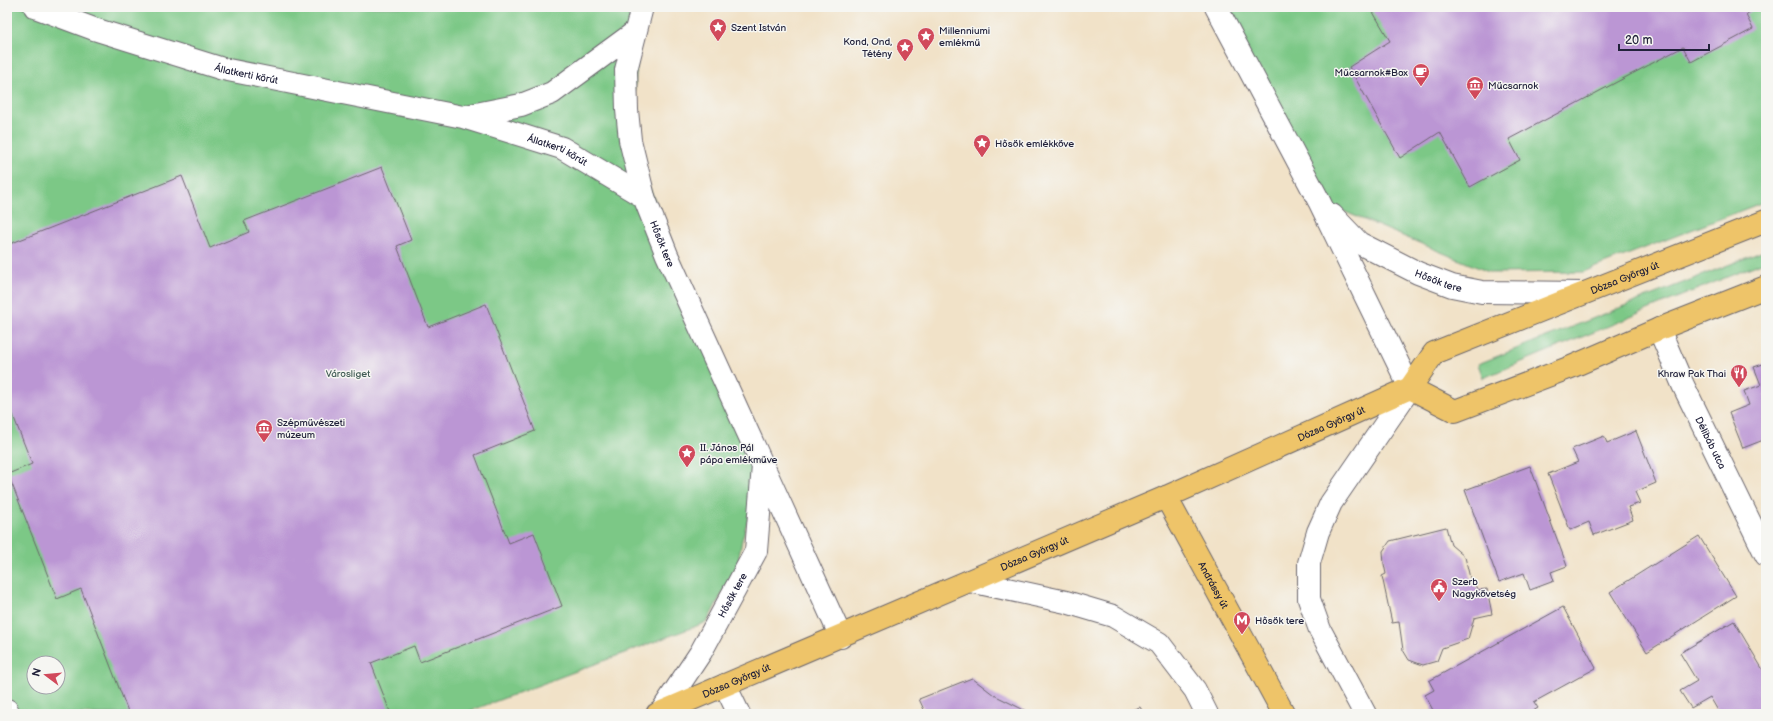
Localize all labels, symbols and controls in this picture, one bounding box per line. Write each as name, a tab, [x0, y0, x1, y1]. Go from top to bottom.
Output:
place icon: Szent István	[708, 17, 728, 42]
place label: Szent István	[731, 22, 786, 34]
place label: Millenniumi emlékmű	[939, 25, 990, 49]
place icon: Millenniumi emlékmű	[916, 26, 936, 51]
scale bar	[1619, 26, 1709, 52]
text: 20 m	[1625, 33, 1652, 48]
place label: Kond, Ond, Tétény	[843, 36, 892, 60]
place icon: Kond, Ond, Tétény	[895, 37, 915, 62]
street label: Állatkerti körút	[213, 62, 279, 87]
cafe icon: Műcsarnok#Box	[1411, 62, 1431, 87]
place label: Műcsarnok#Box	[1335, 67, 1408, 79]
museum icon: Műcsarnok	[1465, 75, 1485, 100]
place label: Műcsarnok	[1488, 80, 1538, 92]
street label: Állatkerti körút	[526, 133, 589, 169]
place icon: Hősök emlékköve	[972, 133, 992, 158]
place label: Hősök emlékköve	[995, 138, 1074, 150]
street label: Hősök tere	[647, 219, 677, 269]
street label: Dózsa György út	[1589, 259, 1661, 297]
street label: Hősök tere	[1413, 267, 1463, 295]
restaurant icon: Khraw Pak Thai	[1729, 363, 1749, 388]
park label: Városliget	[326, 368, 370, 380]
place label: Khraw Pak Thai	[1657, 368, 1726, 380]
street label: Dózsa György út	[1296, 404, 1367, 445]
street label: Délibáb utca	[1692, 415, 1728, 471]
place label: Szépművészeti múzeum	[277, 417, 345, 441]
museum icon: Szépművészeti múzeum	[254, 418, 274, 443]
place label: II. János Pál pápa emlékműve	[700, 442, 778, 466]
place icon: II. János Pál pápa emlékműve	[677, 443, 697, 468]
street label: Dózsa György út	[999, 534, 1070, 574]
street label: Andrássy út	[1195, 560, 1231, 611]
street label: Hősök tere	[716, 571, 750, 620]
place label: Szerb Nagykövetség	[1452, 576, 1516, 600]
public building icon: Szerb Nagykövetség	[1429, 577, 1449, 602]
metro station icon: Hősök tere	[1232, 610, 1252, 635]
place label: Hősök tere	[1255, 615, 1304, 627]
north arrow	[26, 655, 66, 695]
street label: Dózsa György út	[701, 661, 772, 701]
text: N	[29, 667, 44, 678]

